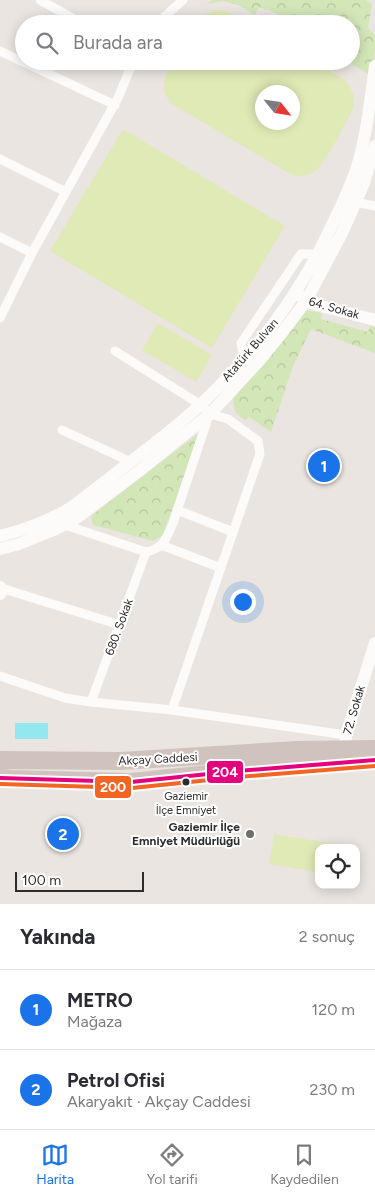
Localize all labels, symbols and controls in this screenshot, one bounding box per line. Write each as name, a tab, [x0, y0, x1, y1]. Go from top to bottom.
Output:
search box	[15, 15, 360, 70]
icon: search	[33, 29, 61, 57]
text: Burada ara	[73, 31, 163, 54]
north arrow	[255, 85, 300, 130]
street label: 64. Sokak	[307, 294, 361, 322]
street label: Atatürk Bulvarı	[219, 316, 281, 384]
pin: 1	[308, 447, 340, 485]
your location	[230, 589, 256, 615]
street label: 680. Sokak	[102, 597, 136, 657]
street label: 72. Sokak	[340, 684, 368, 736]
street label: Akçay Caddesi	[118, 750, 198, 768]
line badge: 204	[206, 760, 244, 784]
text: 204	[212, 764, 238, 781]
line badge: 200	[94, 775, 132, 799]
marker: Gaziemir İlçe Emniyet	[181, 777, 191, 787]
text: 200	[100, 779, 126, 796]
place label: Gaziemir İlçe Emniyet	[156, 790, 216, 817]
pin: 2	[47, 815, 79, 853]
place label: Gaziemir İlçe Emniyet Müdürlüğü	[132, 820, 240, 848]
marker: Gaziemir İlçe Emniyet Müdürlüğü	[244, 828, 256, 840]
map controls	[315, 844, 360, 889]
button: locate	[315, 844, 360, 889]
scale bar	[15, 869, 144, 892]
text: 100 m	[22, 872, 61, 889]
text: Yakında	[20, 924, 95, 949]
text: 2 sonuç	[299, 927, 355, 946]
text: METRO	[67, 989, 133, 1012]
text: 1	[33, 1000, 39, 1019]
text: 120 m	[312, 1000, 355, 1019]
text: Mağaza	[67, 1012, 122, 1031]
text: Petrol Ofisi	[67, 1069, 165, 1092]
text: 2	[31, 1080, 41, 1099]
text: 230 m	[310, 1080, 355, 1099]
text: Akaryakıt · Akçay Caddesi	[67, 1092, 251, 1111]
tab: Harita	[36, 1141, 74, 1188]
tab: Yol tarifi	[147, 1141, 198, 1188]
tab: Kaydedilen	[270, 1141, 339, 1188]

